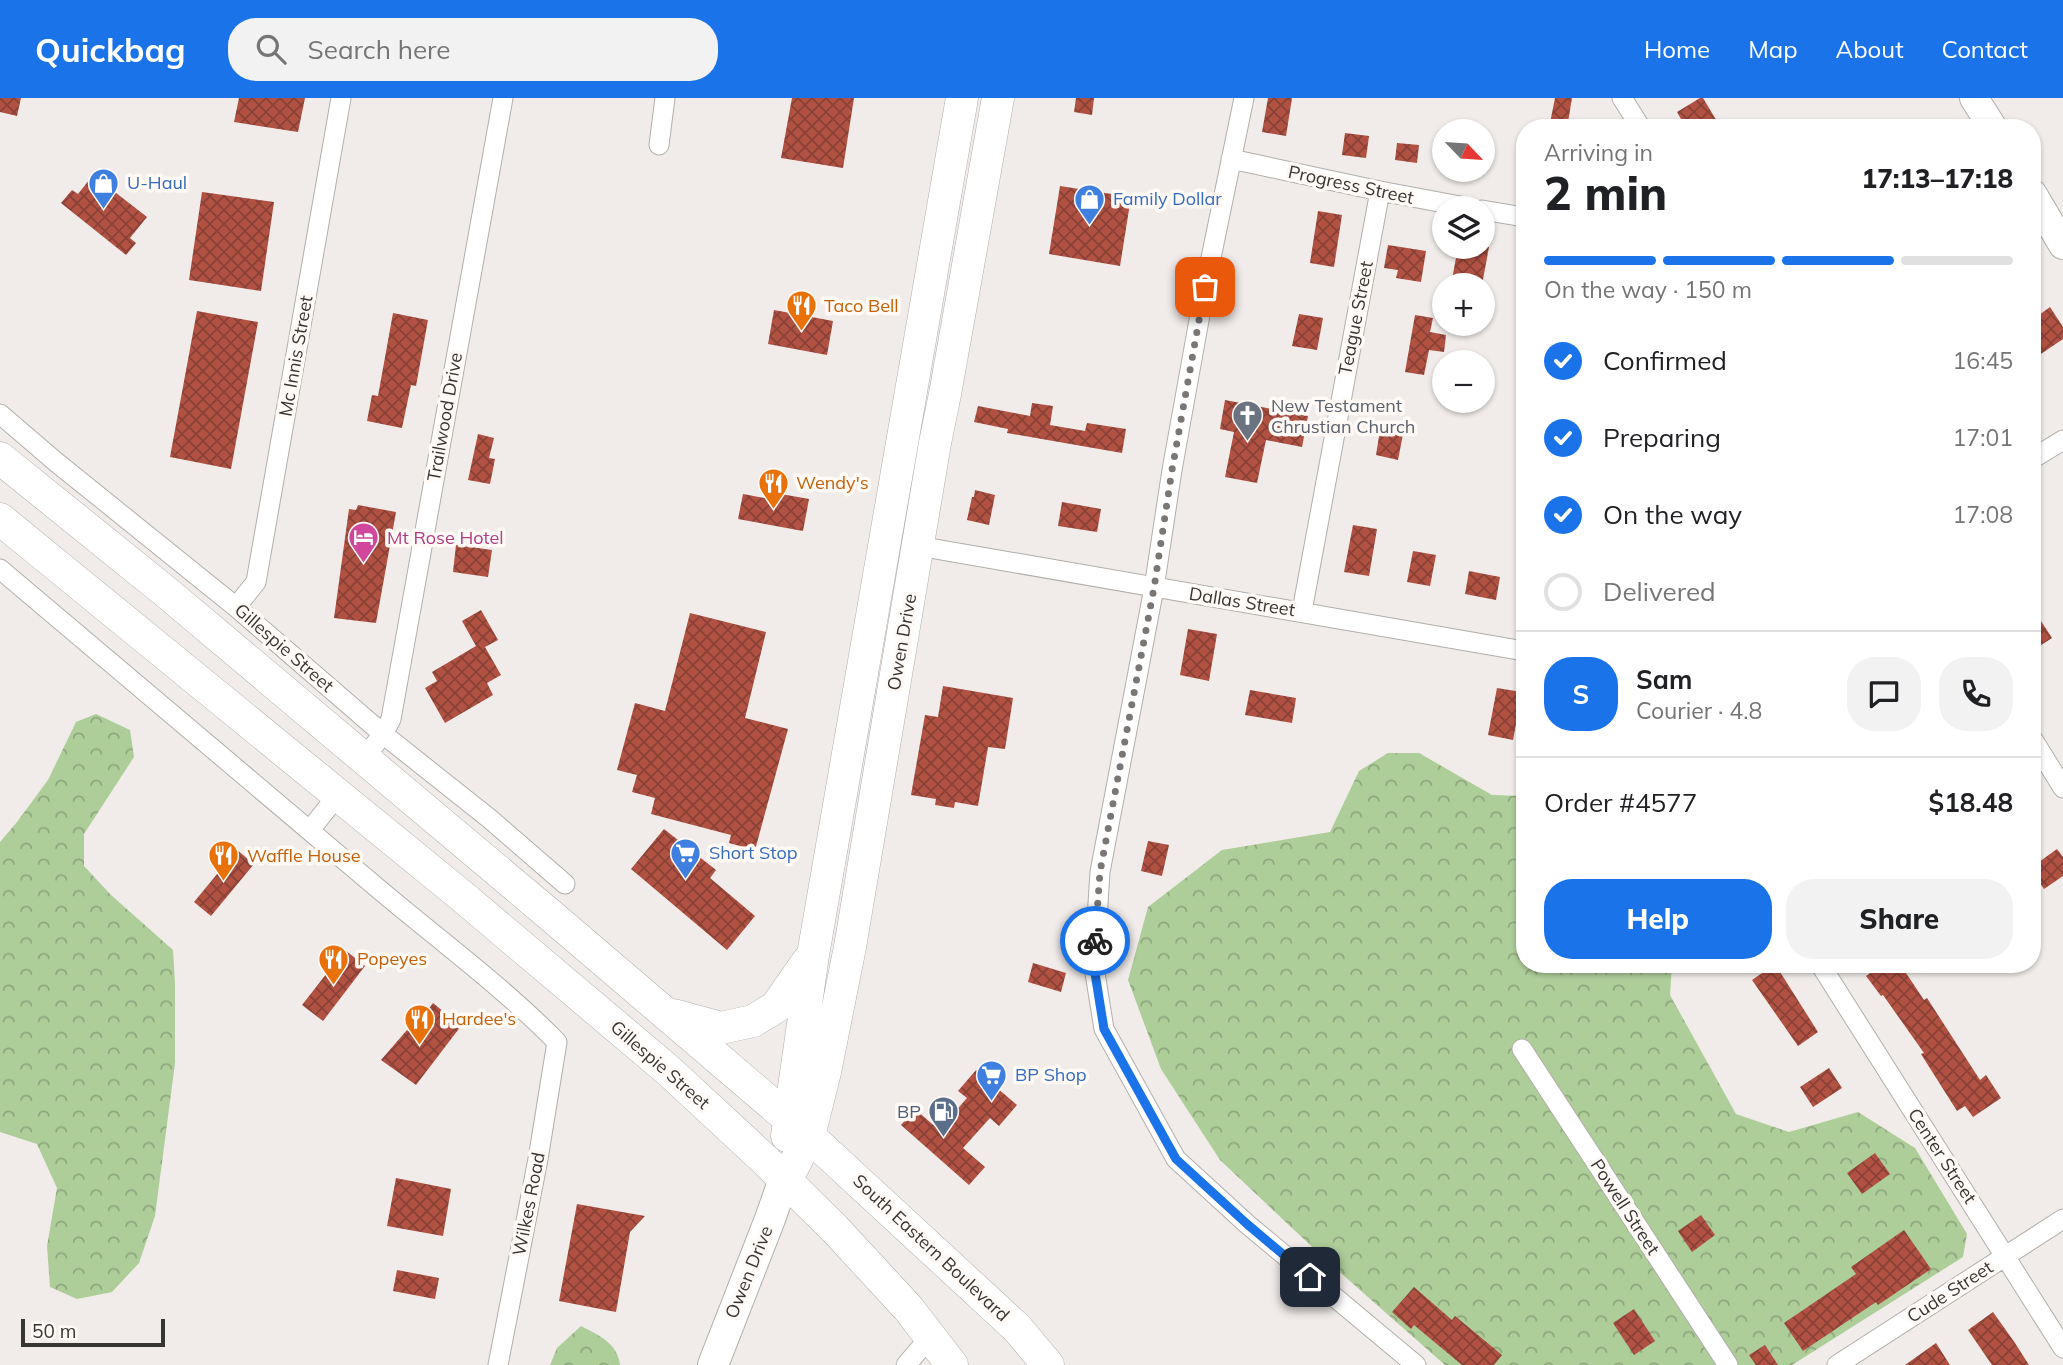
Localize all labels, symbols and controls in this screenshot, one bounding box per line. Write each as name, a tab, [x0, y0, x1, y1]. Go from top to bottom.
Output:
search box	[228, 18, 718, 81]
text: Quickbag	[35, 29, 186, 70]
icon: search	[252, 30, 290, 68]
text: Search here	[308, 33, 450, 66]
text: Home	[1644, 34, 1710, 64]
text: Map	[1748, 34, 1798, 64]
text: About	[1836, 34, 1904, 64]
text: Contact	[1942, 34, 2028, 64]
north arrow	[1432, 119, 1494, 182]
map controls	[1432, 119, 1495, 413]
text: Arriving in	[1544, 138, 1653, 167]
street label: Progress Street	[1286, 160, 1416, 209]
text: 17:13–17:18	[1862, 162, 2013, 195]
text: 2 min	[1544, 164, 1667, 222]
shop icon: U-Haul	[87, 166, 121, 210]
place label: U-Haul	[127, 171, 187, 194]
shop icon: Family Dollar	[1073, 182, 1107, 226]
place label: Family Dollar	[1113, 187, 1222, 210]
button: layers	[1432, 196, 1495, 259]
pin	[1175, 257, 1235, 317]
street label: Teague Street	[1333, 259, 1378, 377]
icon: bag	[1186, 268, 1224, 306]
button: +	[1432, 273, 1495, 336]
text: On the way · 150 m	[1544, 275, 1752, 304]
restaurant icon: Taco Bell	[784, 289, 818, 333]
street label: Mc Innis Street	[274, 294, 317, 418]
place label: Taco Bell	[824, 294, 899, 317]
icon: check	[1544, 342, 1582, 380]
text: Confirmed	[1603, 344, 1727, 377]
text: 16:45	[1953, 346, 2013, 375]
button: −	[1432, 350, 1495, 413]
street label: Trailwood Drive	[422, 351, 467, 483]
place label: New Testament Chrustian Church	[1271, 394, 1415, 438]
church icon: New Testament Chrustian Church	[1231, 399, 1265, 443]
icon: check	[1544, 419, 1582, 457]
text: Preparing	[1603, 421, 1721, 454]
text: 17:01	[1953, 423, 2013, 452]
restaurant icon: Wendy's	[756, 466, 790, 510]
place label: Wendy's	[796, 471, 869, 494]
icon: check	[1544, 496, 1582, 534]
text: On the way	[1603, 498, 1742, 531]
text: 17:08	[1953, 500, 2013, 529]
hotel icon: Mt Rose Hotel	[347, 521, 381, 565]
place label: Mt Rose Hotel	[387, 526, 504, 549]
text: Delivered	[1603, 575, 1716, 608]
street label: Dallas Street	[1187, 582, 1297, 621]
street label: Owen Drive	[882, 592, 921, 692]
street label: Gillespie Street	[230, 598, 339, 697]
button: chat	[1847, 657, 1921, 731]
button: phone	[1939, 657, 2013, 731]
text: Sam	[1636, 663, 1692, 696]
text: S	[1573, 678, 1589, 711]
text: Courier · 4.8	[1636, 696, 1762, 725]
text: Order #4577	[1544, 786, 1697, 819]
text: $18.48	[1929, 786, 2013, 819]
supermarket icon: Short Stop	[669, 836, 703, 880]
restaurant icon: Waffle House	[207, 839, 241, 883]
place label: Short Stop	[709, 841, 798, 864]
place label: Waffle House	[247, 844, 361, 867]
button: Help	[1544, 879, 1772, 959]
button: Share	[1786, 879, 2013, 959]
courier	[1060, 906, 1130, 976]
icon: bike	[1076, 922, 1114, 960]
restaurant icon: Popeyes	[317, 942, 351, 986]
place label: Popeyes	[357, 947, 427, 970]
restaurant icon: Hardee's	[402, 1002, 436, 1046]
place label: Hardee's	[442, 1007, 516, 1030]
street label: Gillespie Street	[606, 1015, 715, 1114]
supermarket icon: BP Shop	[975, 1058, 1009, 1102]
place label: BP Shop	[1015, 1063, 1087, 1086]
fuel station icon: BP	[927, 1095, 961, 1139]
place label: BP	[897, 1100, 921, 1123]
street label: Center Street	[1903, 1104, 1982, 1208]
street label: Wilkes Road	[507, 1150, 550, 1258]
street label: Powell Street	[1586, 1154, 1665, 1259]
street label: South Eastern Boulevard	[848, 1169, 1014, 1326]
street label: Owen Drive	[720, 1222, 778, 1322]
pin	[1280, 1247, 1340, 1307]
street label: Cude Street	[1903, 1255, 1997, 1328]
icon: home	[1291, 1258, 1329, 1296]
scale bar	[21, 1316, 164, 1348]
text: 50 m	[32, 1319, 76, 1343]

